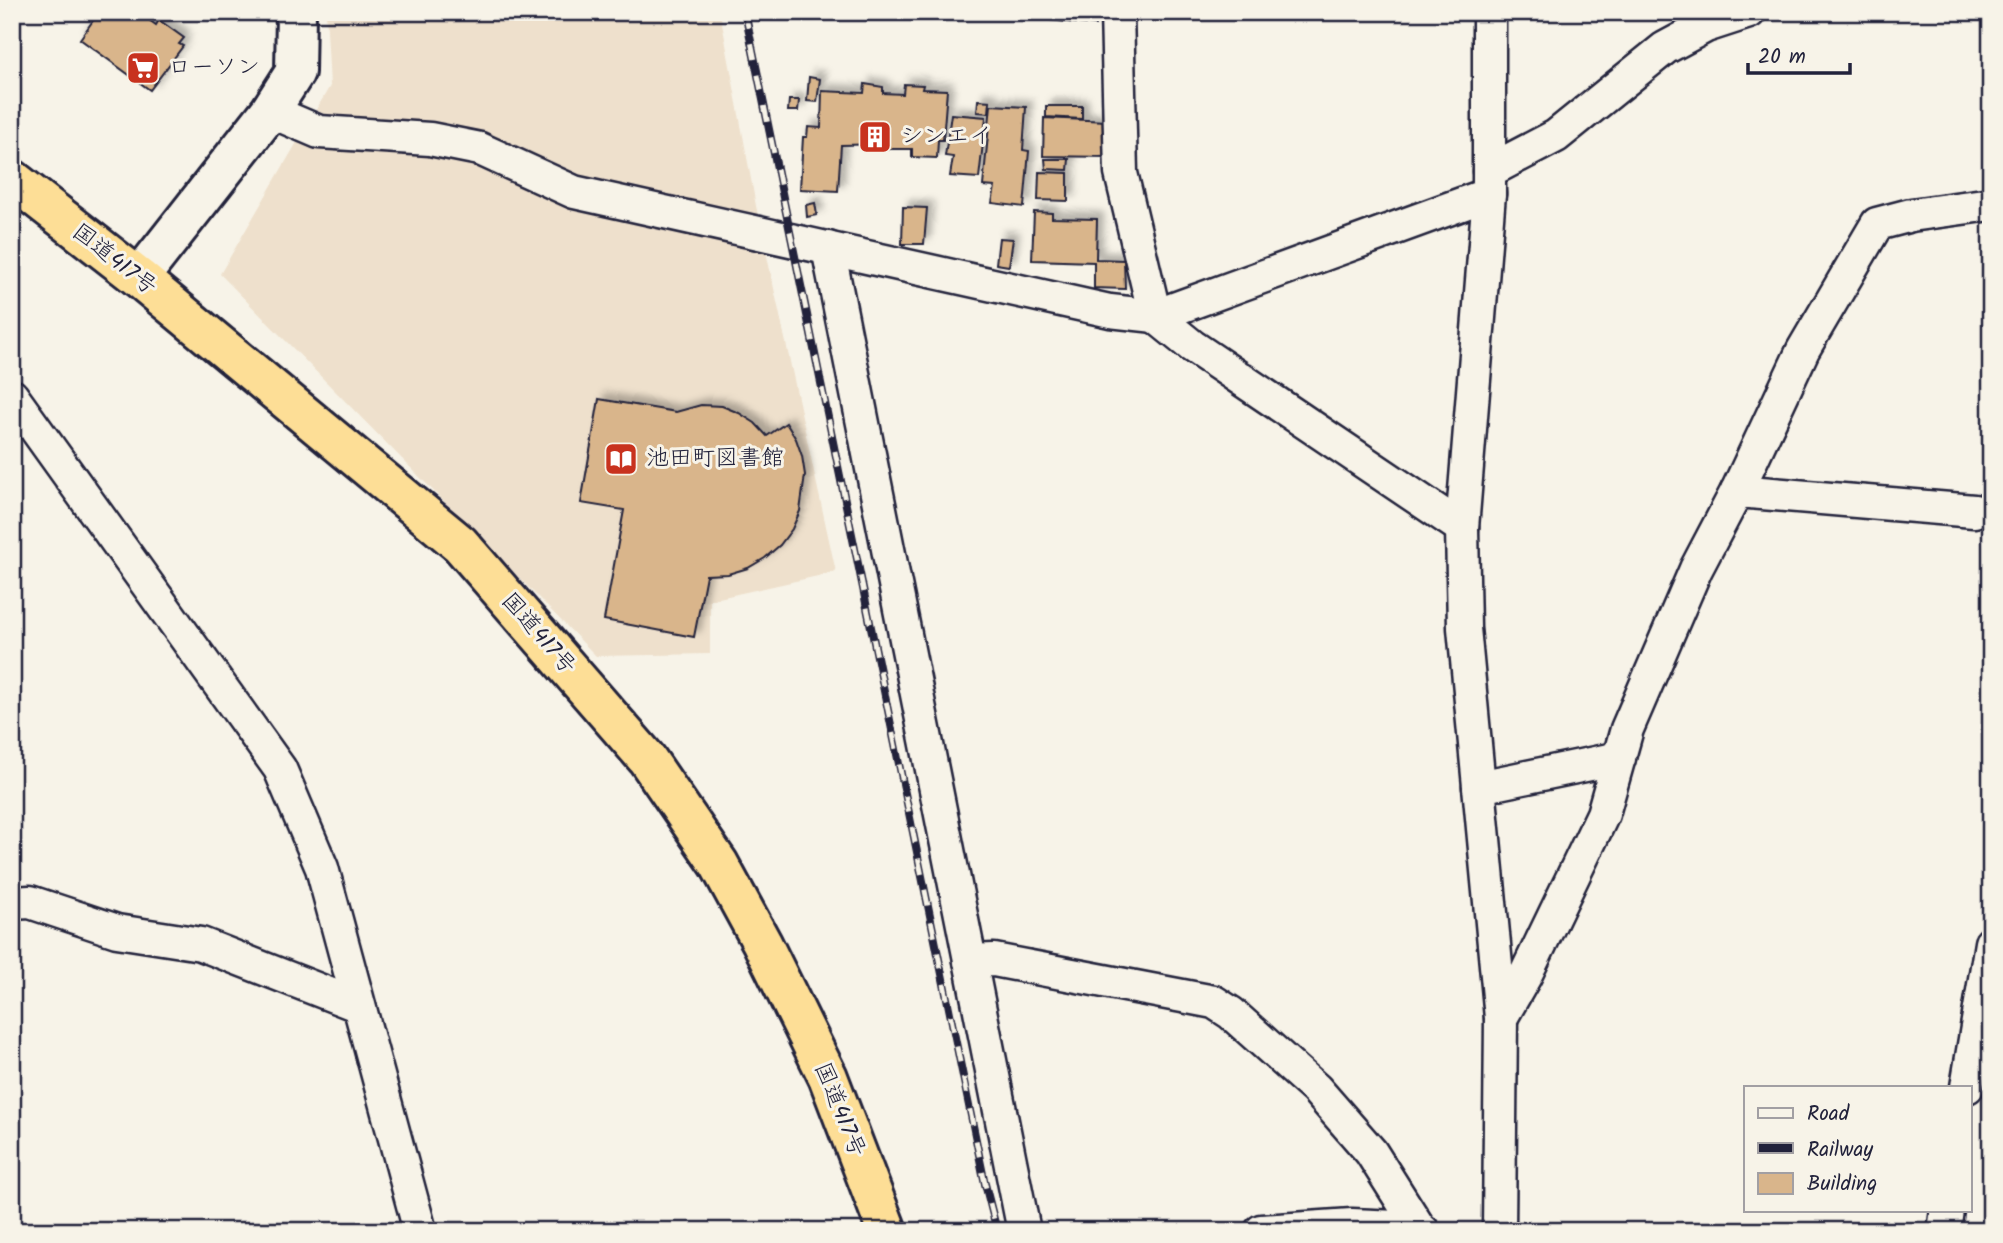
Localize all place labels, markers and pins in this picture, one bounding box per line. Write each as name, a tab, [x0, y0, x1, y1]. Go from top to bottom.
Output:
supermarket icon: ローソン	[124, 49, 162, 87]
place label: ローソン	[168, 50, 260, 86]
building icon: シンエイ	[856, 118, 894, 156]
place label: シンエイ	[900, 119, 992, 155]
library icon: 池田町図書館	[602, 440, 640, 478]
place label: 池田町図書館	[646, 441, 784, 477]

